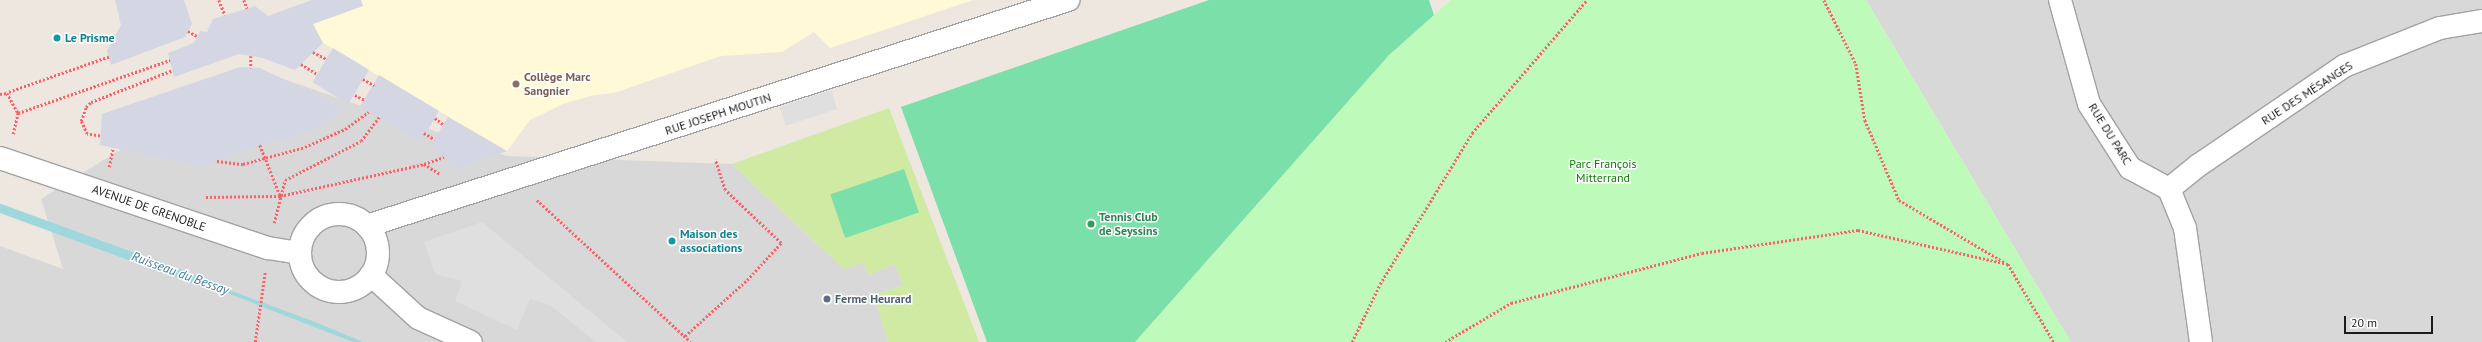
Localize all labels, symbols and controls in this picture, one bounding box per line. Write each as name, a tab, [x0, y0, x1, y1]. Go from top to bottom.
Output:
place label: Le Prisme	[65, 31, 115, 45]
marker: Le Prisme	[52, 33, 62, 43]
street label: RUE DES MÉSANGES	[2259, 58, 2355, 128]
place label: Collège Marc Sangnier	[524, 70, 590, 98]
marker: Collège Marc Sangnier	[511, 79, 521, 89]
street label: RUE JOSEPH MOUTIN	[663, 90, 773, 138]
street label: RUE DU PARC	[2085, 101, 2135, 167]
park label: Parc François Mitterrand	[1569, 157, 1637, 185]
street label: AVENUE DE GRENOBLE	[90, 182, 208, 234]
place label: Tennis Club de Seyssins	[1099, 210, 1158, 238]
marker: Tennis Club de Seyssins	[1086, 219, 1096, 229]
place label: Maison des associations	[680, 227, 742, 255]
marker: Maison des associations	[667, 236, 677, 246]
water label: Ruisseau du Bessay	[129, 249, 231, 299]
place label: Ferme Heurard	[835, 292, 911, 306]
marker: Ferme Heurard	[822, 294, 832, 304]
scale bar	[2346, 308, 2435, 334]
text: 20 m	[2351, 315, 2377, 330]

